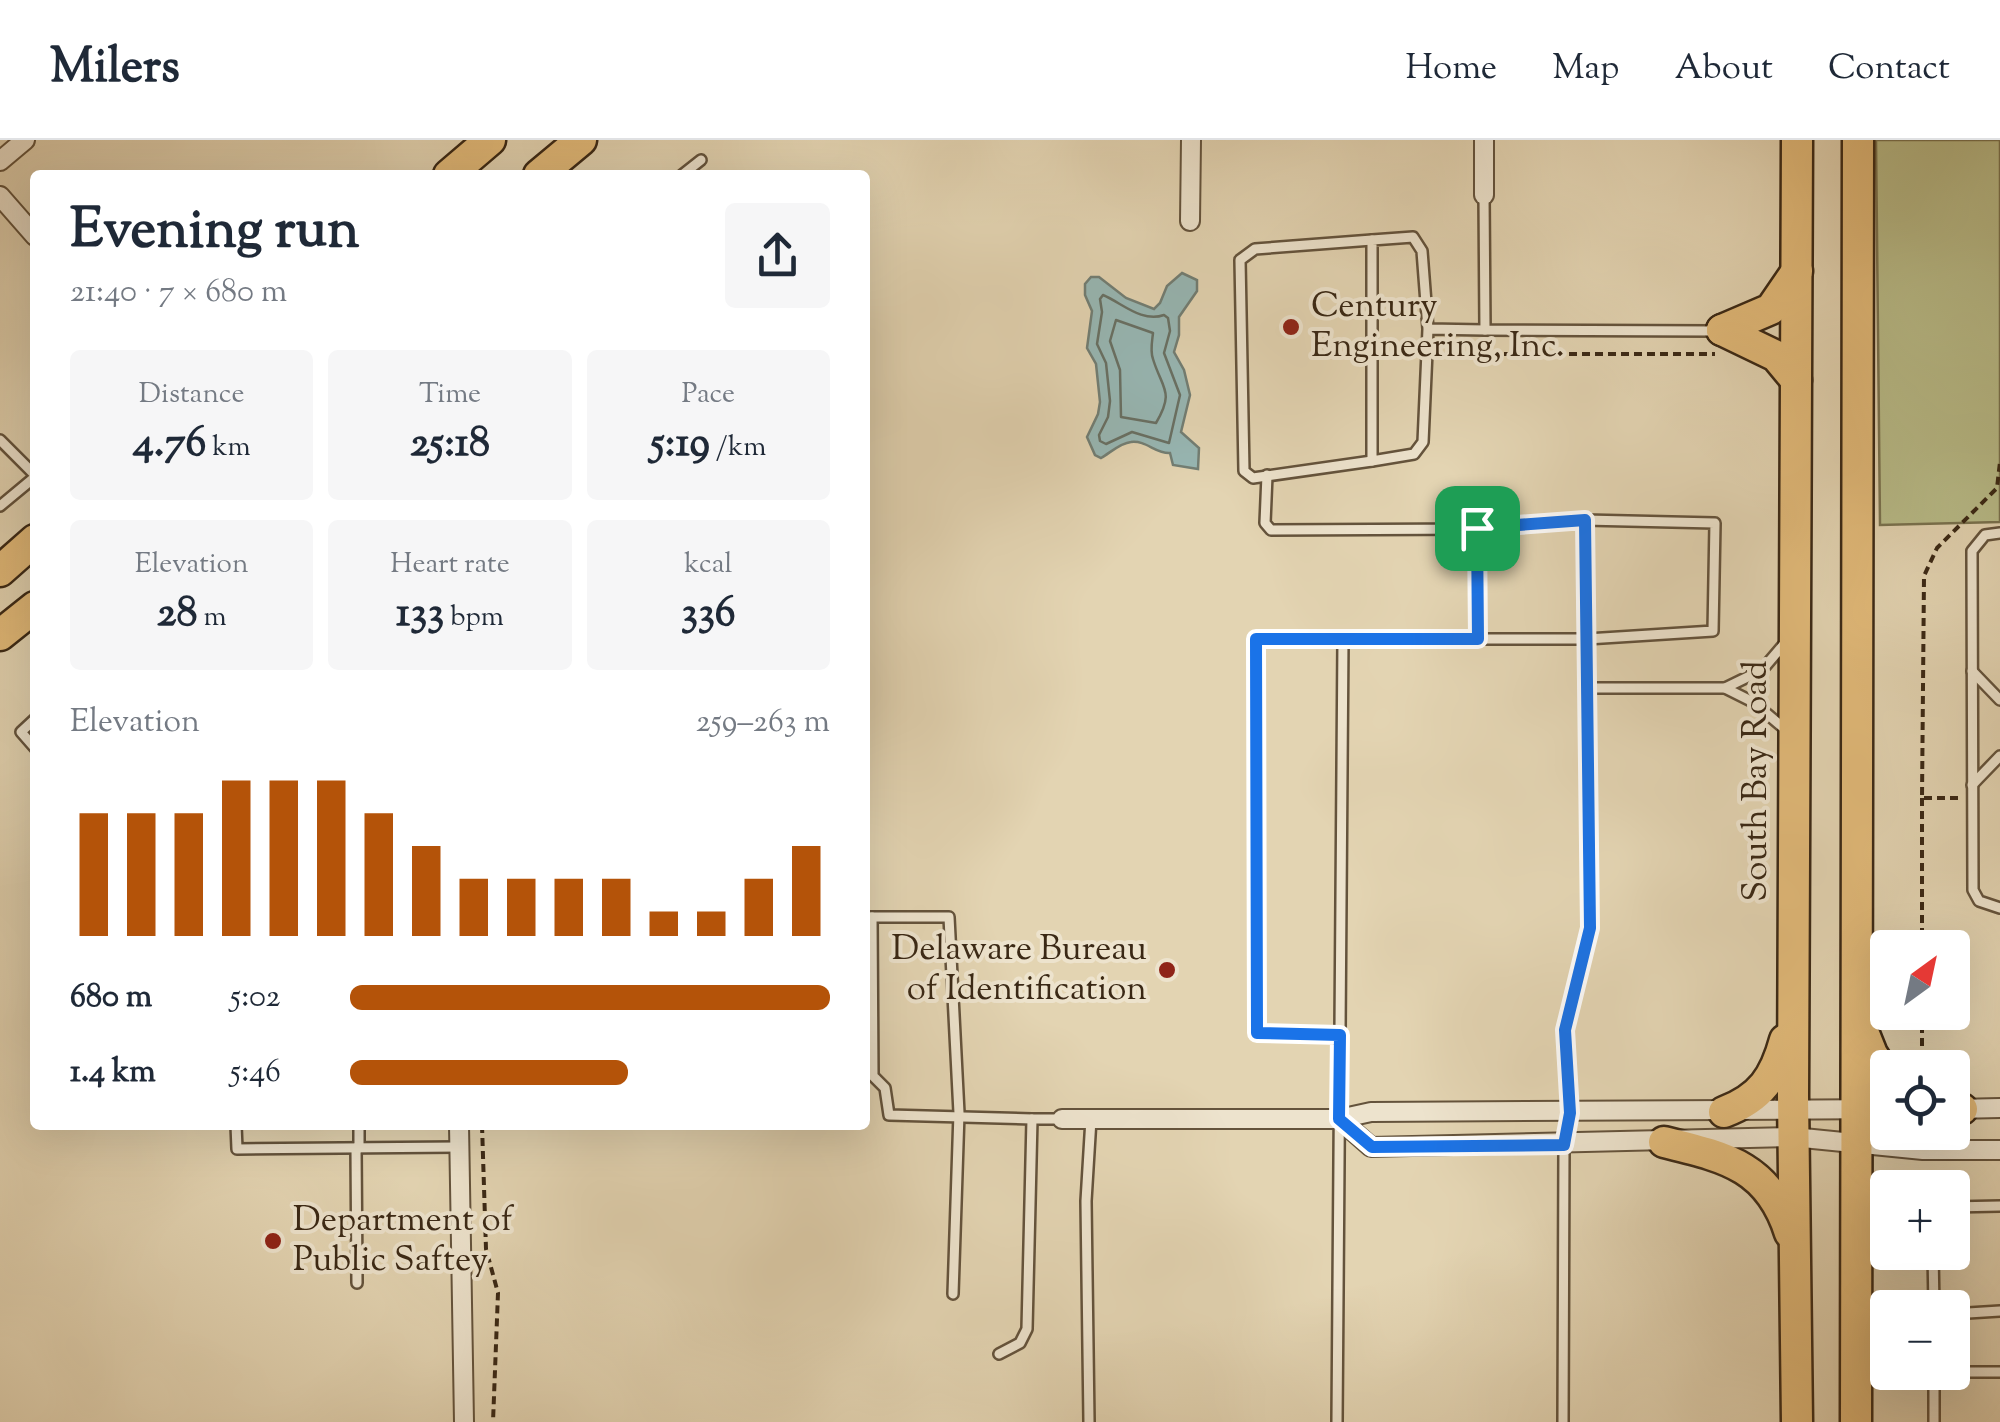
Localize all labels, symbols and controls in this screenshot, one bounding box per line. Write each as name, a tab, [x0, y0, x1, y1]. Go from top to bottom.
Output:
text: Milers	[50, 35, 180, 104]
text: Home	[1405, 44, 1497, 95]
text: Map	[1552, 44, 1620, 95]
text: About	[1675, 44, 1773, 95]
text: Contact	[1828, 44, 1950, 95]
text: Evening run	[70, 193, 359, 272]
button: share	[725, 203, 830, 308]
text: 21:40 · 7 × 680 m	[70, 270, 287, 316]
place label: Century Engineering, Inc.	[1311, 282, 1565, 373]
marker: Century Engineering, Inc.	[1280, 316, 1302, 338]
text: Distance	[139, 375, 244, 415]
text: Time	[419, 375, 481, 415]
text: Pace	[682, 375, 735, 415]
text: 4.76	[133, 415, 206, 475]
text: 25:18	[410, 415, 490, 475]
text: 5:19	[650, 415, 710, 475]
text: km	[206, 428, 251, 468]
text: /km	[710, 428, 766, 468]
pin	[1435, 486, 1520, 571]
icon: arrive	[1450, 501, 1505, 556]
text: Elevation	[135, 545, 248, 585]
text: Heart rate	[390, 545, 510, 585]
text: kcal	[684, 545, 732, 585]
text: 28	[157, 585, 197, 645]
text: 133	[396, 585, 444, 645]
text: 336	[681, 585, 736, 645]
text: m	[197, 598, 227, 638]
text: bpm	[444, 598, 504, 638]
street label: South Bay Road	[1732, 660, 1783, 902]
text: Elevation	[70, 700, 200, 746]
text: 259–263 m	[696, 700, 830, 746]
place label: Delaware Bureau of Identification	[892, 925, 1147, 1016]
north arrow	[1870, 930, 1970, 1030]
map controls	[1870, 930, 1970, 1390]
marker: Delaware Bureau of Identification	[1156, 959, 1178, 981]
text: 680 m	[70, 975, 152, 1021]
text: 5:02	[230, 975, 281, 1021]
text: 1.4 km	[70, 1050, 156, 1096]
text: 5:46	[230, 1050, 281, 1096]
button: locate	[1870, 1050, 1970, 1150]
button: +	[1870, 1170, 1970, 1270]
place label: Department of Public Saftey	[293, 1196, 515, 1287]
marker: Department of Public Saftey	[262, 1230, 284, 1252]
button: −	[1870, 1290, 1970, 1390]

